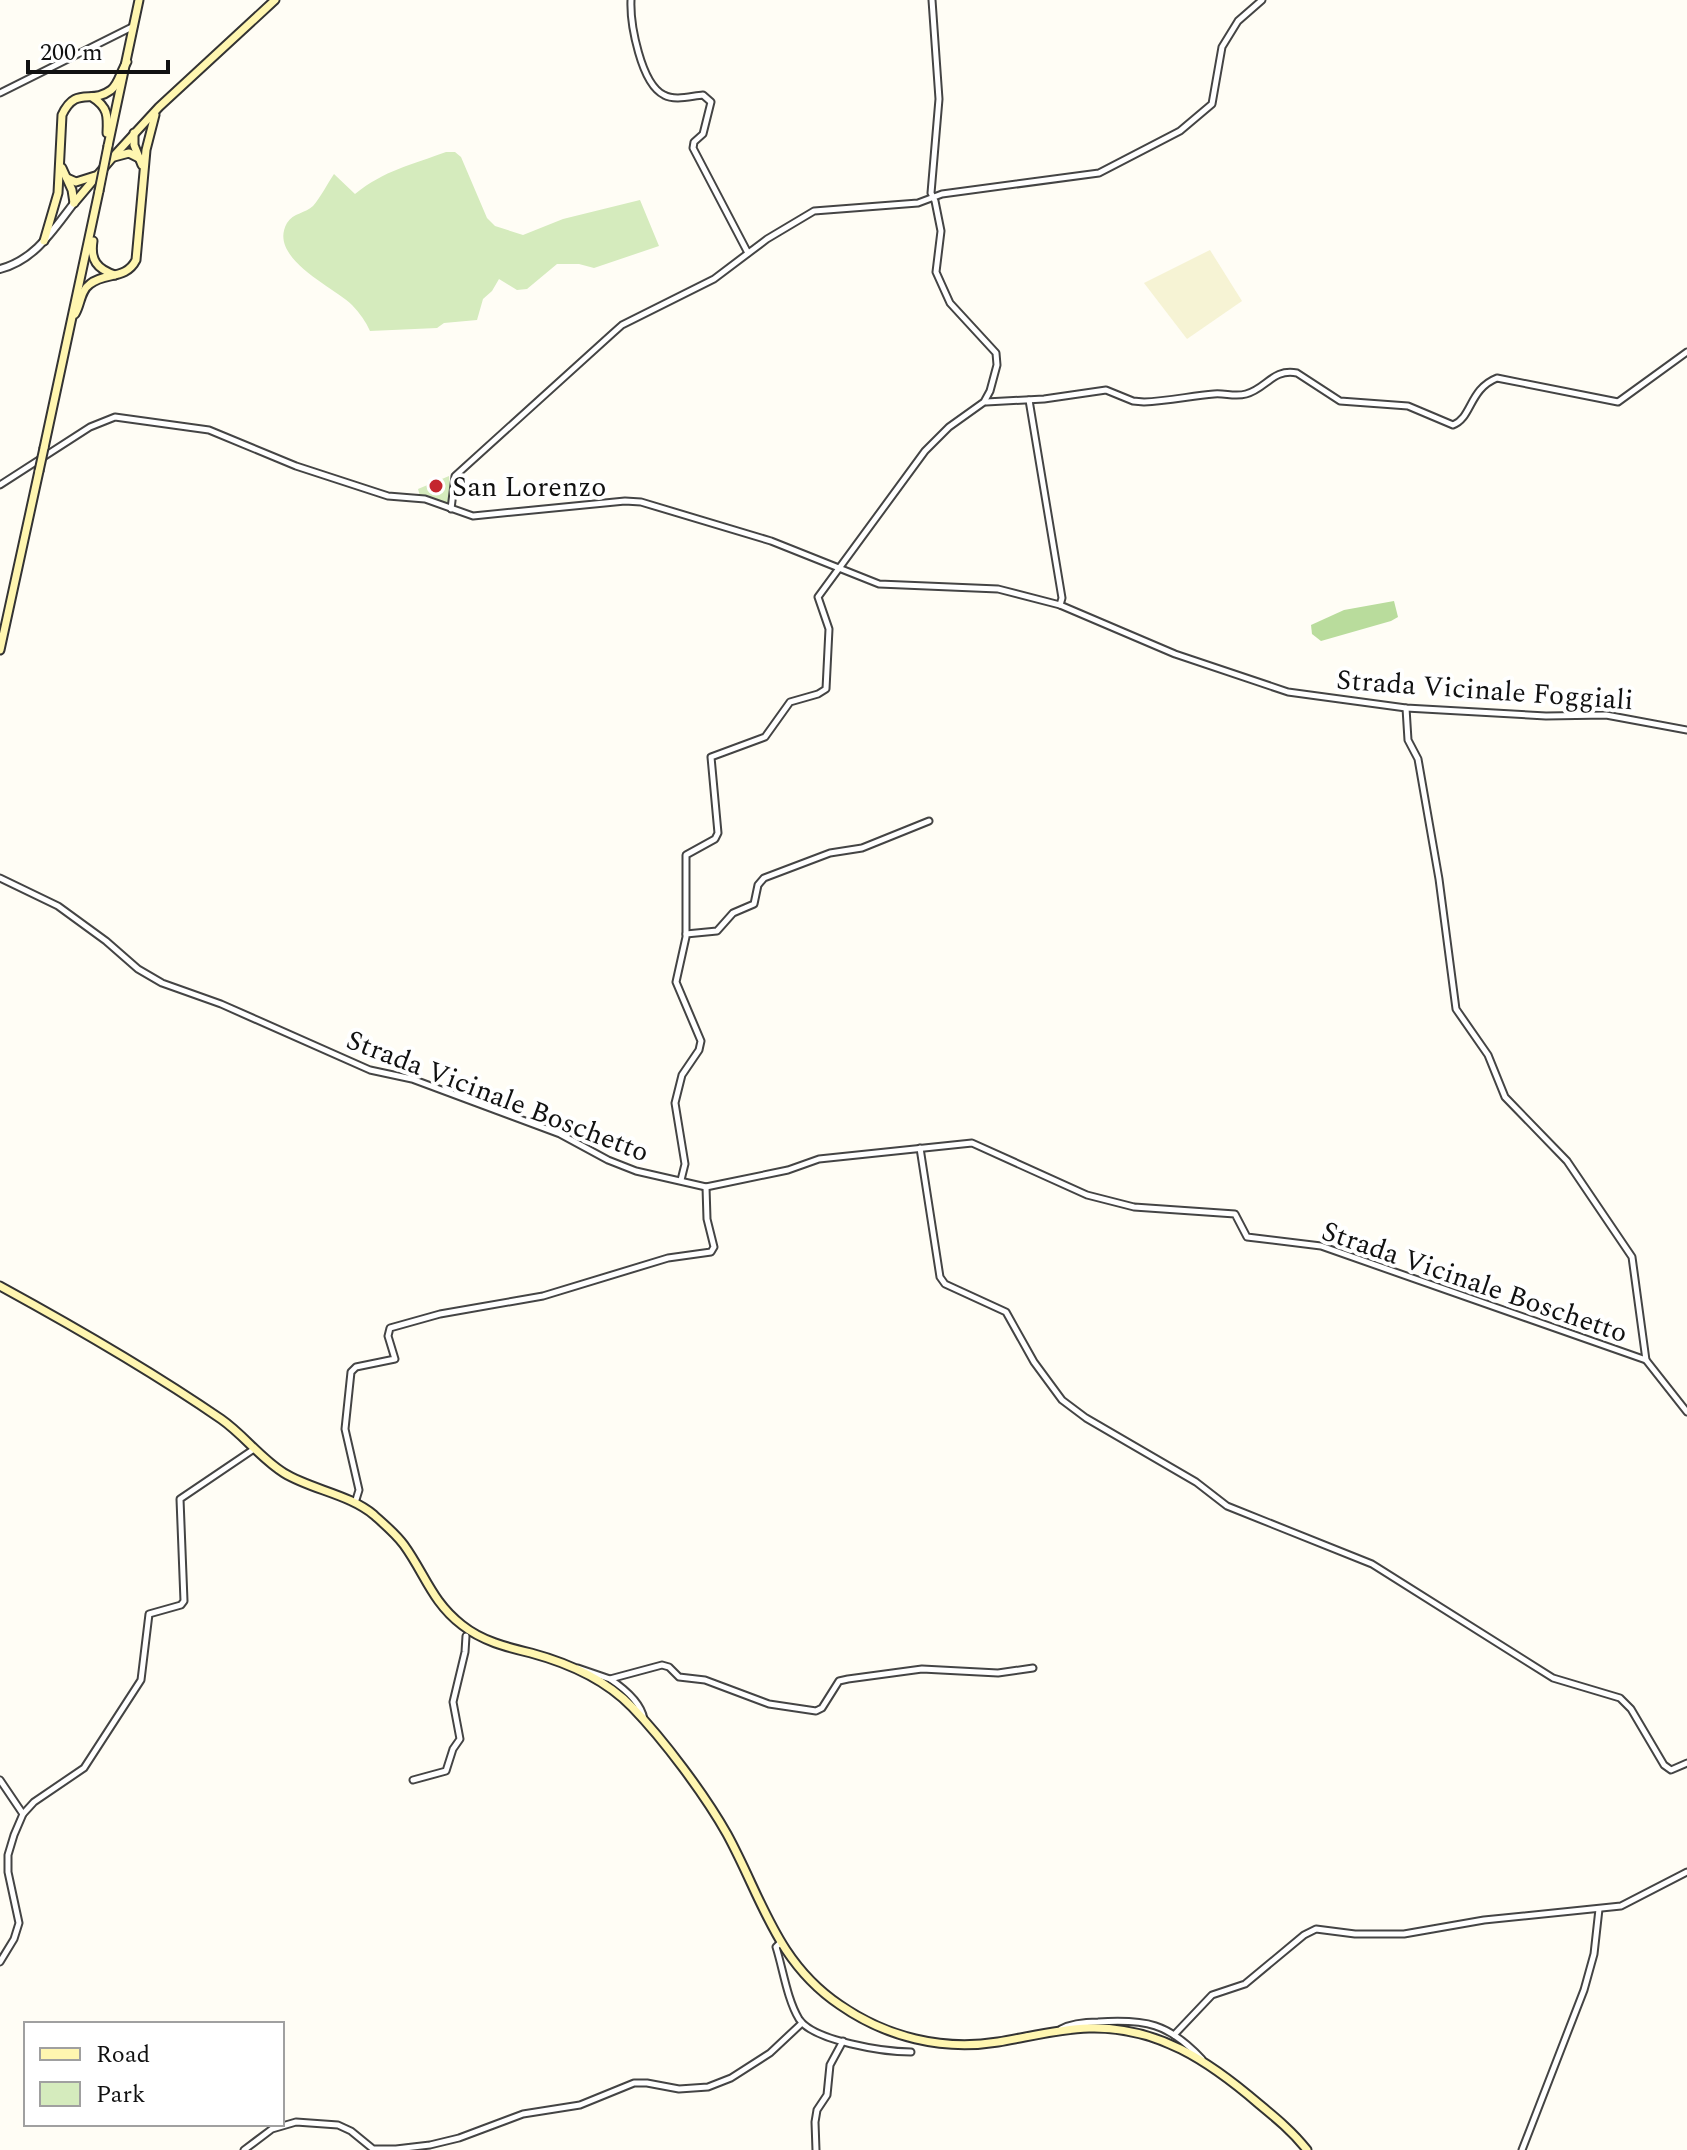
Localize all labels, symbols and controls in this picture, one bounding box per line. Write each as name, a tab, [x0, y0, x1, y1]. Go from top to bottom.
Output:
scale bar	[28, 24, 168, 74]
text: 200 m	[40, 35, 103, 71]
place label: San Lorenzo	[452, 466, 606, 509]
marker: San Lorenzo	[427, 477, 445, 495]
street label: Strada Vicinale Foggiali	[1335, 659, 1635, 722]
street label: Strada Vicinale Boschetto	[340, 1019, 655, 1174]
street label: Strada Vicinale Boschetto	[1316, 1210, 1633, 1355]
legend	[24, 2022, 284, 2126]
text: Road	[96, 2037, 150, 2073]
text: Park	[96, 2077, 146, 2113]

